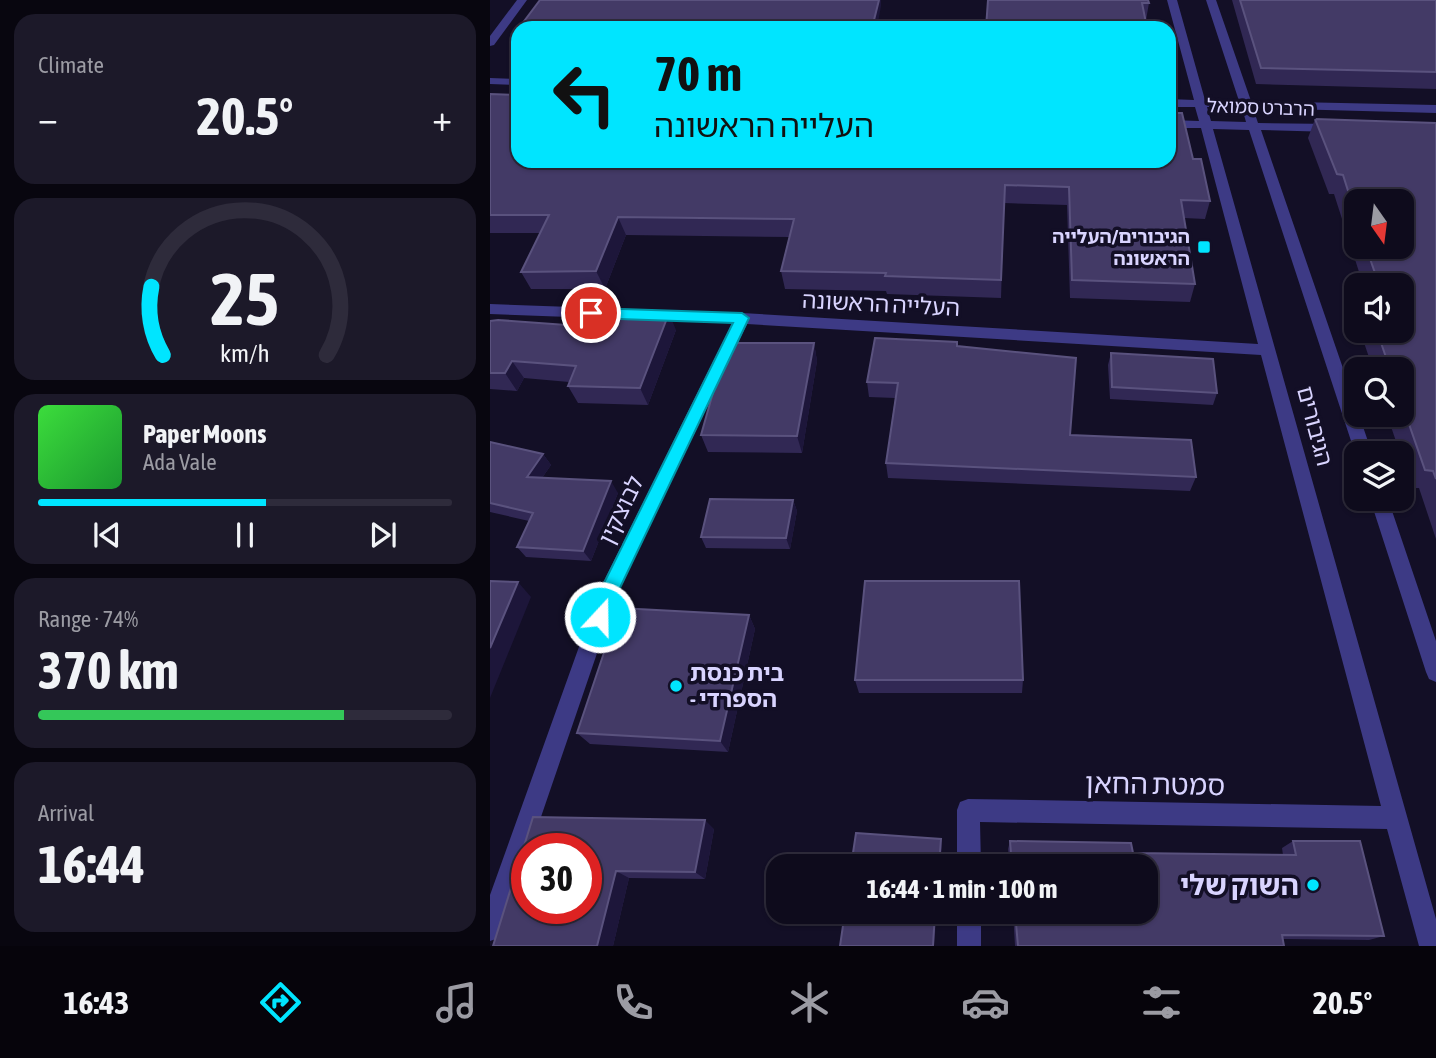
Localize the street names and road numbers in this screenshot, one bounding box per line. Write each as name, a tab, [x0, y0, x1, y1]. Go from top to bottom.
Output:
street label: הרברט סמואל	[1207, 94, 1315, 120]
street label: העלייה הראשונה	[801, 287, 961, 321]
street label: הגיבורים	[1292, 383, 1338, 469]
street label: לבוצקין	[593, 472, 649, 548]
street label: סמטת החאן	[1085, 767, 1225, 801]

